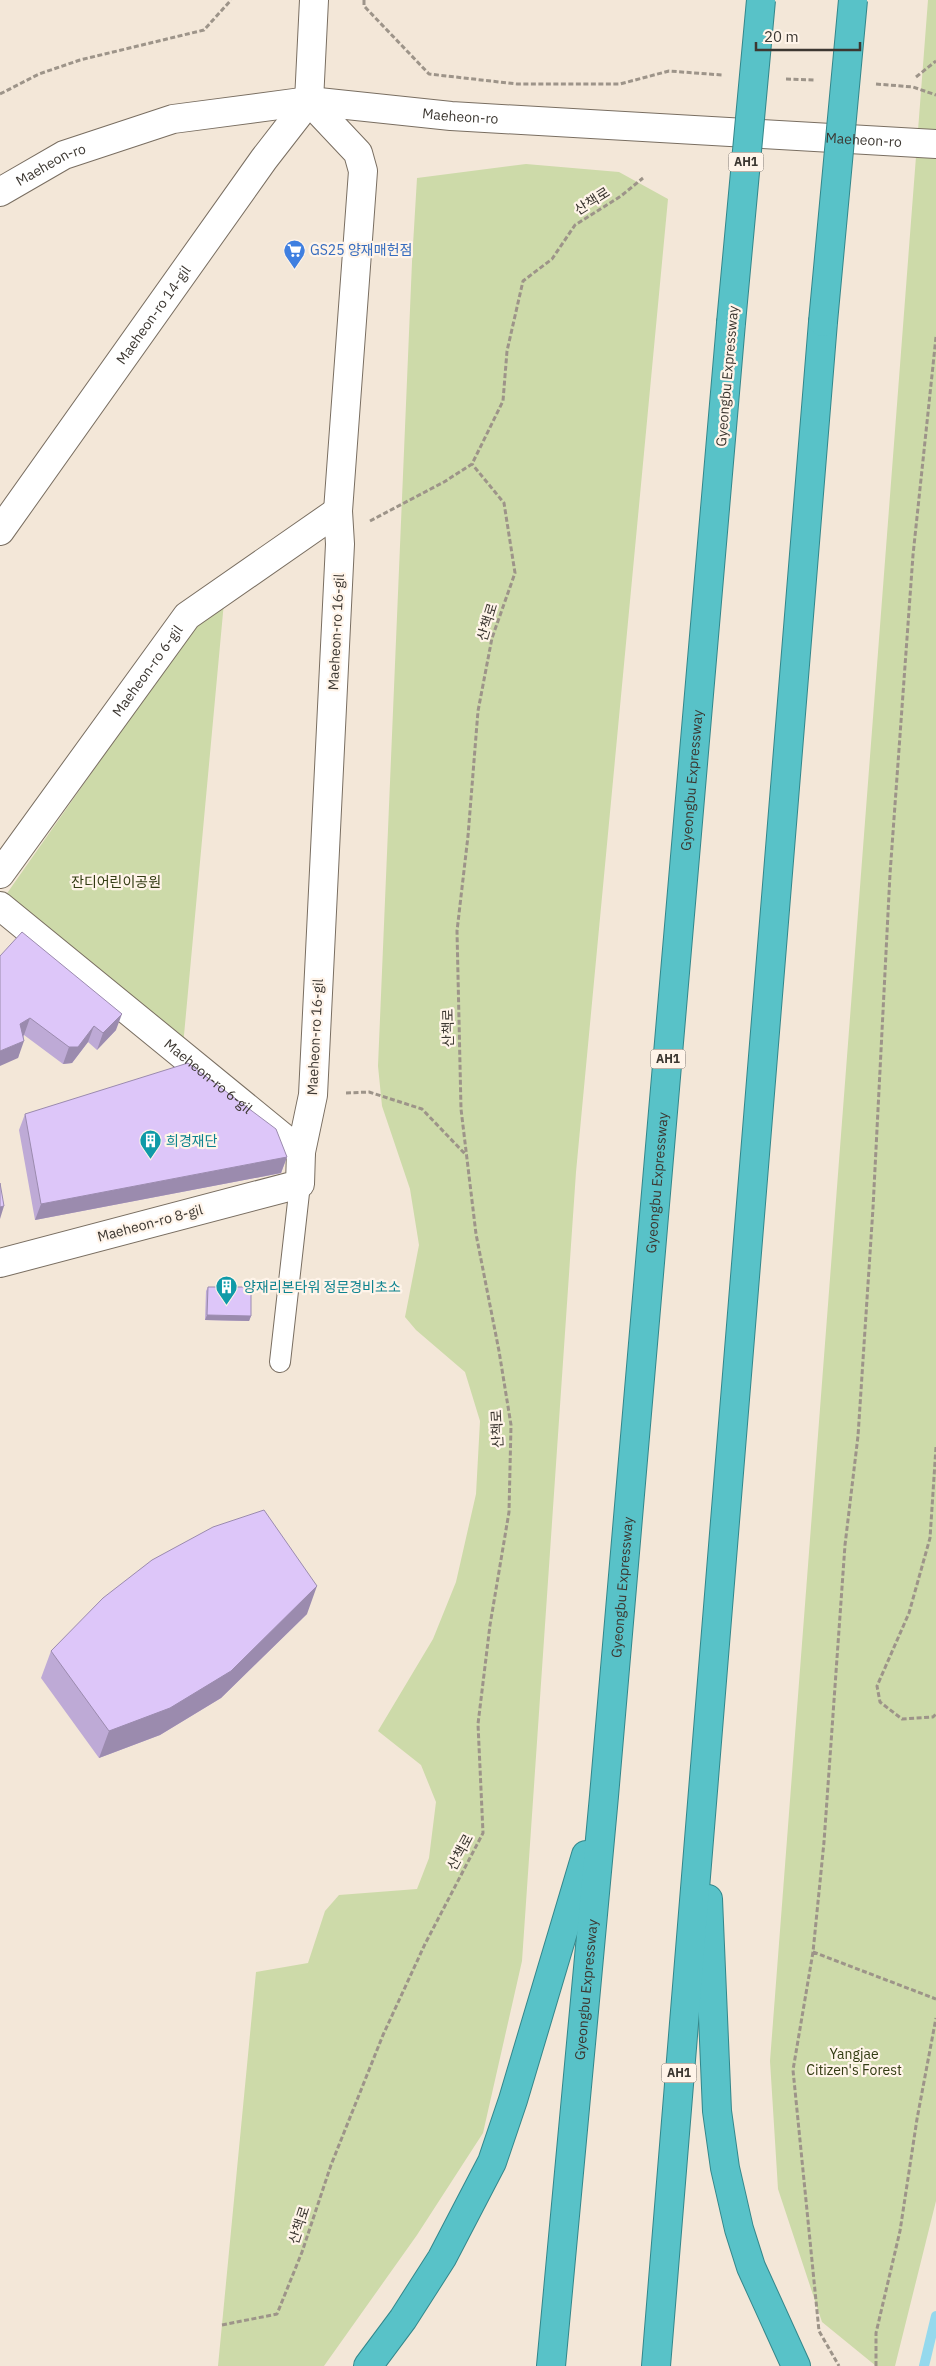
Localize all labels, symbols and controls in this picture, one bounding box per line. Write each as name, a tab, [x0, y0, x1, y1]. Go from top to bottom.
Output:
scale bar	[756, 20, 860, 52]
text: 20 m	[764, 27, 799, 46]
street label: Maeheon-ro	[421, 104, 499, 128]
street label: Maeheon-ro	[825, 129, 902, 151]
street label: Maeheon-ro	[13, 139, 88, 190]
road number: AH1	[728, 152, 764, 172]
street label: 산책로	[571, 183, 613, 219]
supermarket icon: GS25 양재매헌점	[282, 238, 306, 269]
place label: GS25 양재매헌점	[310, 241, 412, 259]
street label: Maeheon-ro 14-gil	[112, 262, 195, 368]
street label: Gyeongbu Expressway	[712, 305, 742, 447]
street label: Maeheon-ro 16-gil	[324, 573, 348, 691]
street label: 산책로	[473, 601, 501, 643]
street label: Maeheon-ro 6-gil	[108, 621, 187, 720]
street label: Gyeongbu Expressway	[677, 709, 707, 852]
park label: 잔디어린이공원	[71, 873, 161, 891]
street label: Maeheon-ro 16-gil	[303, 978, 327, 1096]
street label: 산책로	[439, 1008, 457, 1047]
street label: Maeheon-ro 6-gil	[161, 1035, 256, 1118]
road number: AH1	[650, 1050, 686, 1068]
street label: Gyeongbu Expressway	[642, 1111, 672, 1254]
building icon: 희경재단	[138, 1129, 162, 1160]
place label: 희경재단	[166, 1132, 218, 1150]
street label: Maeheon-ro 8-gil	[95, 1200, 205, 1246]
building icon: 양재리본타워 정문경비초소	[215, 1275, 239, 1306]
place label: 양재리본타워 정문경비초소	[243, 1278, 401, 1296]
street label: 산책로	[487, 1409, 507, 1449]
street label: Gyeongbu Expressway	[607, 1516, 637, 1659]
street label: 산책로	[443, 1831, 477, 1873]
street label: Gyeongbu Expressway	[570, 1918, 602, 2061]
park label: Yangjae Citizen's Forest	[806, 2045, 902, 2079]
road number: AH1	[662, 2064, 696, 2082]
street label: 산책로	[284, 2204, 314, 2246]

